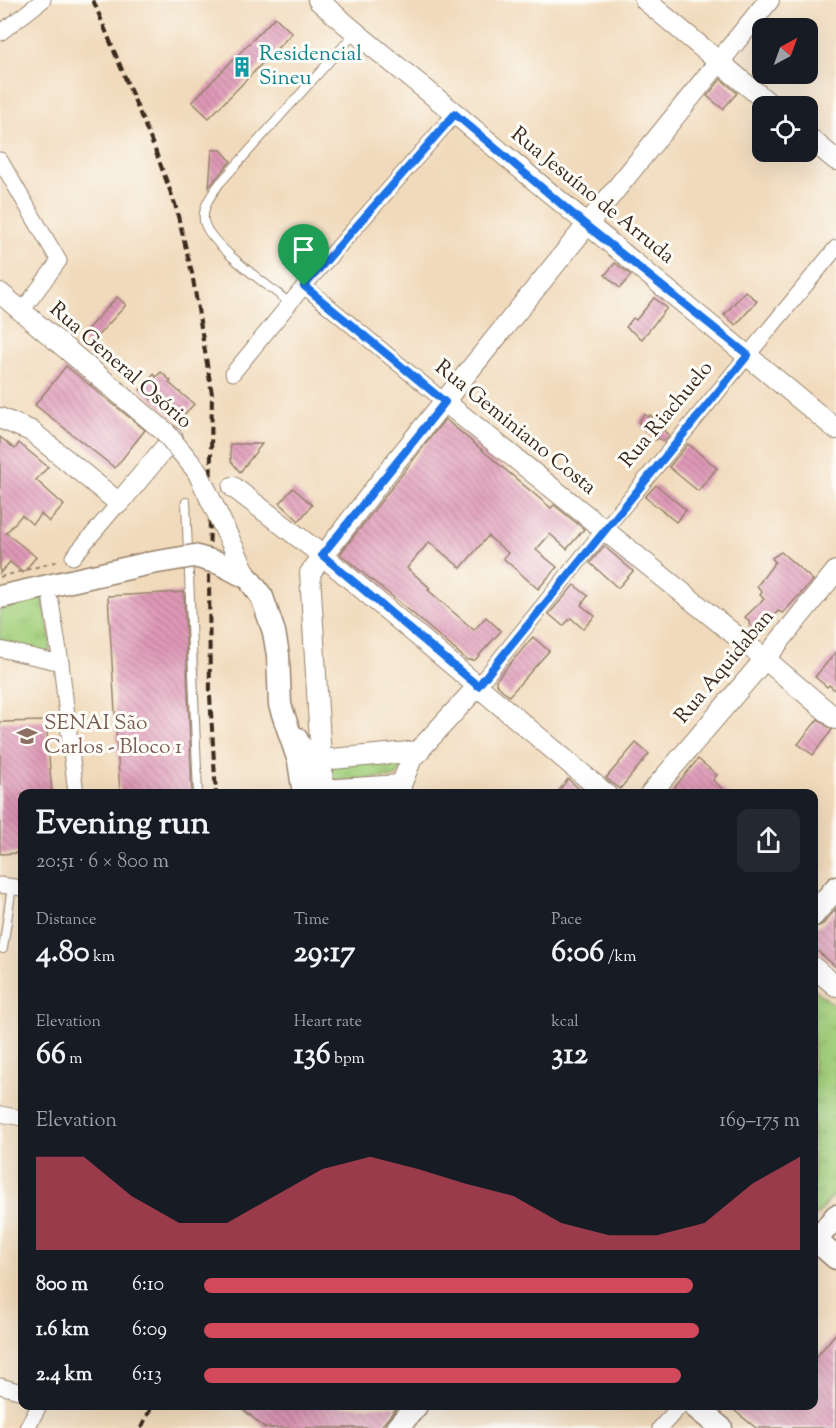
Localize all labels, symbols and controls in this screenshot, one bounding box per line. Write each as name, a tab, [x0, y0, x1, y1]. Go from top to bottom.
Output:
north arrow	[752, 18, 818, 84]
map controls	[752, 18, 818, 162]
place label: Residencial Sineu	[259, 40, 362, 94]
building icon: Residencial Sineu	[230, 55, 254, 79]
button: locate	[752, 96, 818, 162]
street label: Rua Jesuíno de Arruda	[504, 120, 681, 272]
pin	[278, 224, 329, 286]
icon: arrive	[287, 233, 320, 266]
street label: Rua General Osório	[42, 295, 198, 437]
street label: Rua Geminiano Costa	[428, 353, 602, 503]
street label: Rua Riachuelo	[613, 355, 721, 475]
street label: Rua Aquidaban	[668, 603, 782, 731]
place label: SENAI São Carlos - Bloco 1	[44, 709, 182, 763]
school or university icon: SENAI São Carlos - Bloco 1	[15, 724, 39, 748]
text: Evening run	[36, 801, 210, 849]
button: share	[737, 809, 800, 872]
text: 20:51 · 6 × 800 m	[36, 848, 169, 877]
text: Distance	[36, 909, 96, 932]
text: Time	[294, 909, 329, 932]
text: Pace	[551, 909, 582, 932]
text: 4.80	[36, 932, 90, 975]
text: 29:17	[294, 932, 355, 975]
text: 6:06	[551, 932, 604, 975]
text: km	[90, 946, 115, 969]
text: /km	[604, 946, 637, 969]
text: Elevation	[36, 1011, 101, 1034]
text: Heart rate	[294, 1011, 362, 1034]
text: kcal	[551, 1011, 579, 1034]
text: 66	[36, 1034, 66, 1077]
text: 136	[294, 1034, 331, 1077]
text: 312	[551, 1034, 588, 1077]
text: m	[66, 1048, 82, 1071]
text: bpm	[331, 1048, 365, 1071]
text: Elevation	[36, 1107, 117, 1136]
text: 169–175 m	[719, 1107, 800, 1136]
text: 800 m	[36, 1271, 88, 1300]
text: 6:10	[132, 1271, 164, 1300]
text: 1.6 km	[36, 1316, 89, 1345]
text: 6:09	[132, 1316, 167, 1345]
text: 2.4 km	[36, 1361, 92, 1390]
text: 6:13	[132, 1361, 162, 1390]

